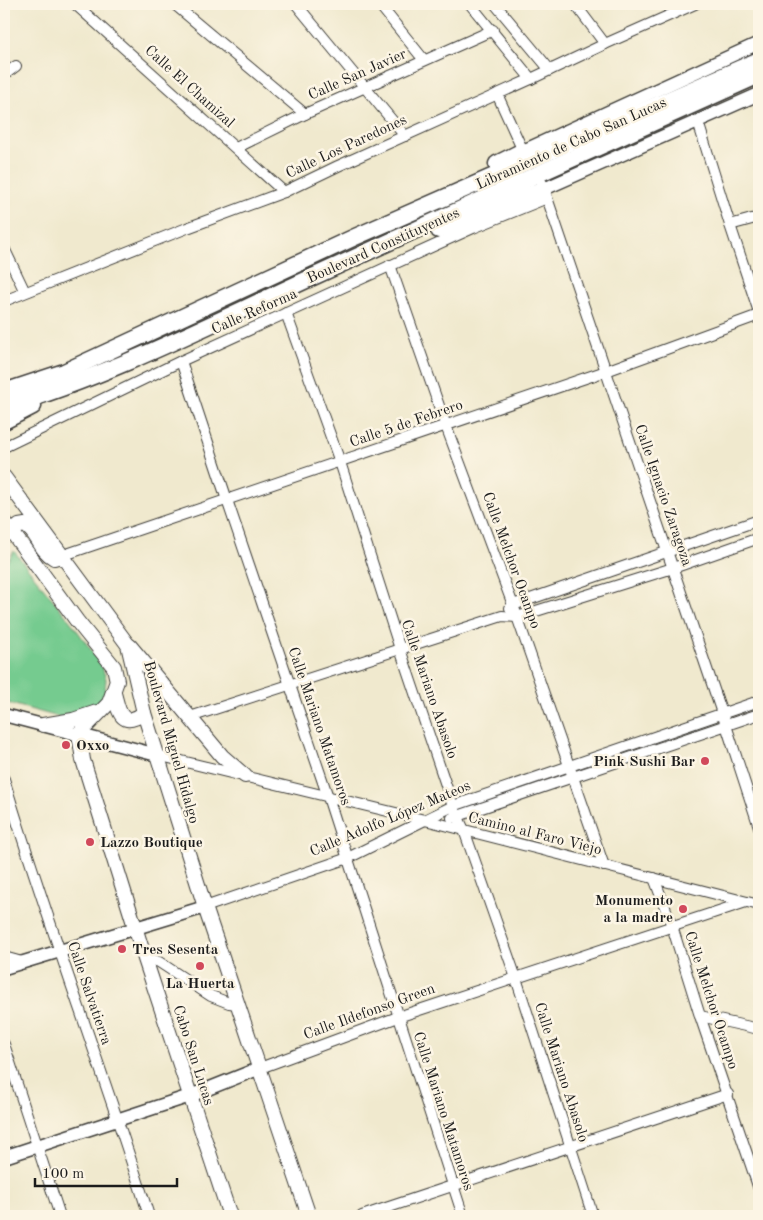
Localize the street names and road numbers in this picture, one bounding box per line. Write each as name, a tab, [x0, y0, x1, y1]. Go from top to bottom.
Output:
street label: Calle El Chamizal	[141, 43, 237, 131]
street label: Calle San Javier	[306, 47, 409, 104]
street label: Libramiento de Cabo San Lucas	[474, 96, 669, 193]
street label: Calle Los Paredones	[284, 113, 409, 182]
street label: Boulevard Constituyentes	[305, 206, 462, 287]
street label: Calle Reforma	[209, 287, 300, 338]
street label: Calle 5 de Febrero	[348, 398, 465, 451]
street label: Calle Ignacio Zaragoza	[631, 423, 694, 569]
street label: Calle Melchor Ocampo	[479, 490, 542, 631]
street label: Calle Mariano Abasolo	[398, 618, 459, 761]
street label: Calle Mariano Matamoros	[284, 646, 353, 807]
street label: Boulevard Miguel Hidalgo	[140, 659, 201, 825]
street label: Calle Adolfo López Mateos	[308, 779, 473, 860]
street label: Camino al Faro Viejo	[466, 811, 603, 858]
street label: Calle Melchor Ocampo	[681, 930, 740, 1071]
street label: Calle Salvatierra	[64, 940, 113, 1048]
street label: Calle Ildefonso Green	[302, 982, 437, 1043]
street label: Calle Mariano Abasolo	[531, 1001, 590, 1144]
street label: Cabo San Lucas	[169, 1004, 216, 1107]
street label: Calle Mariano Matamoros	[410, 1030, 475, 1193]

